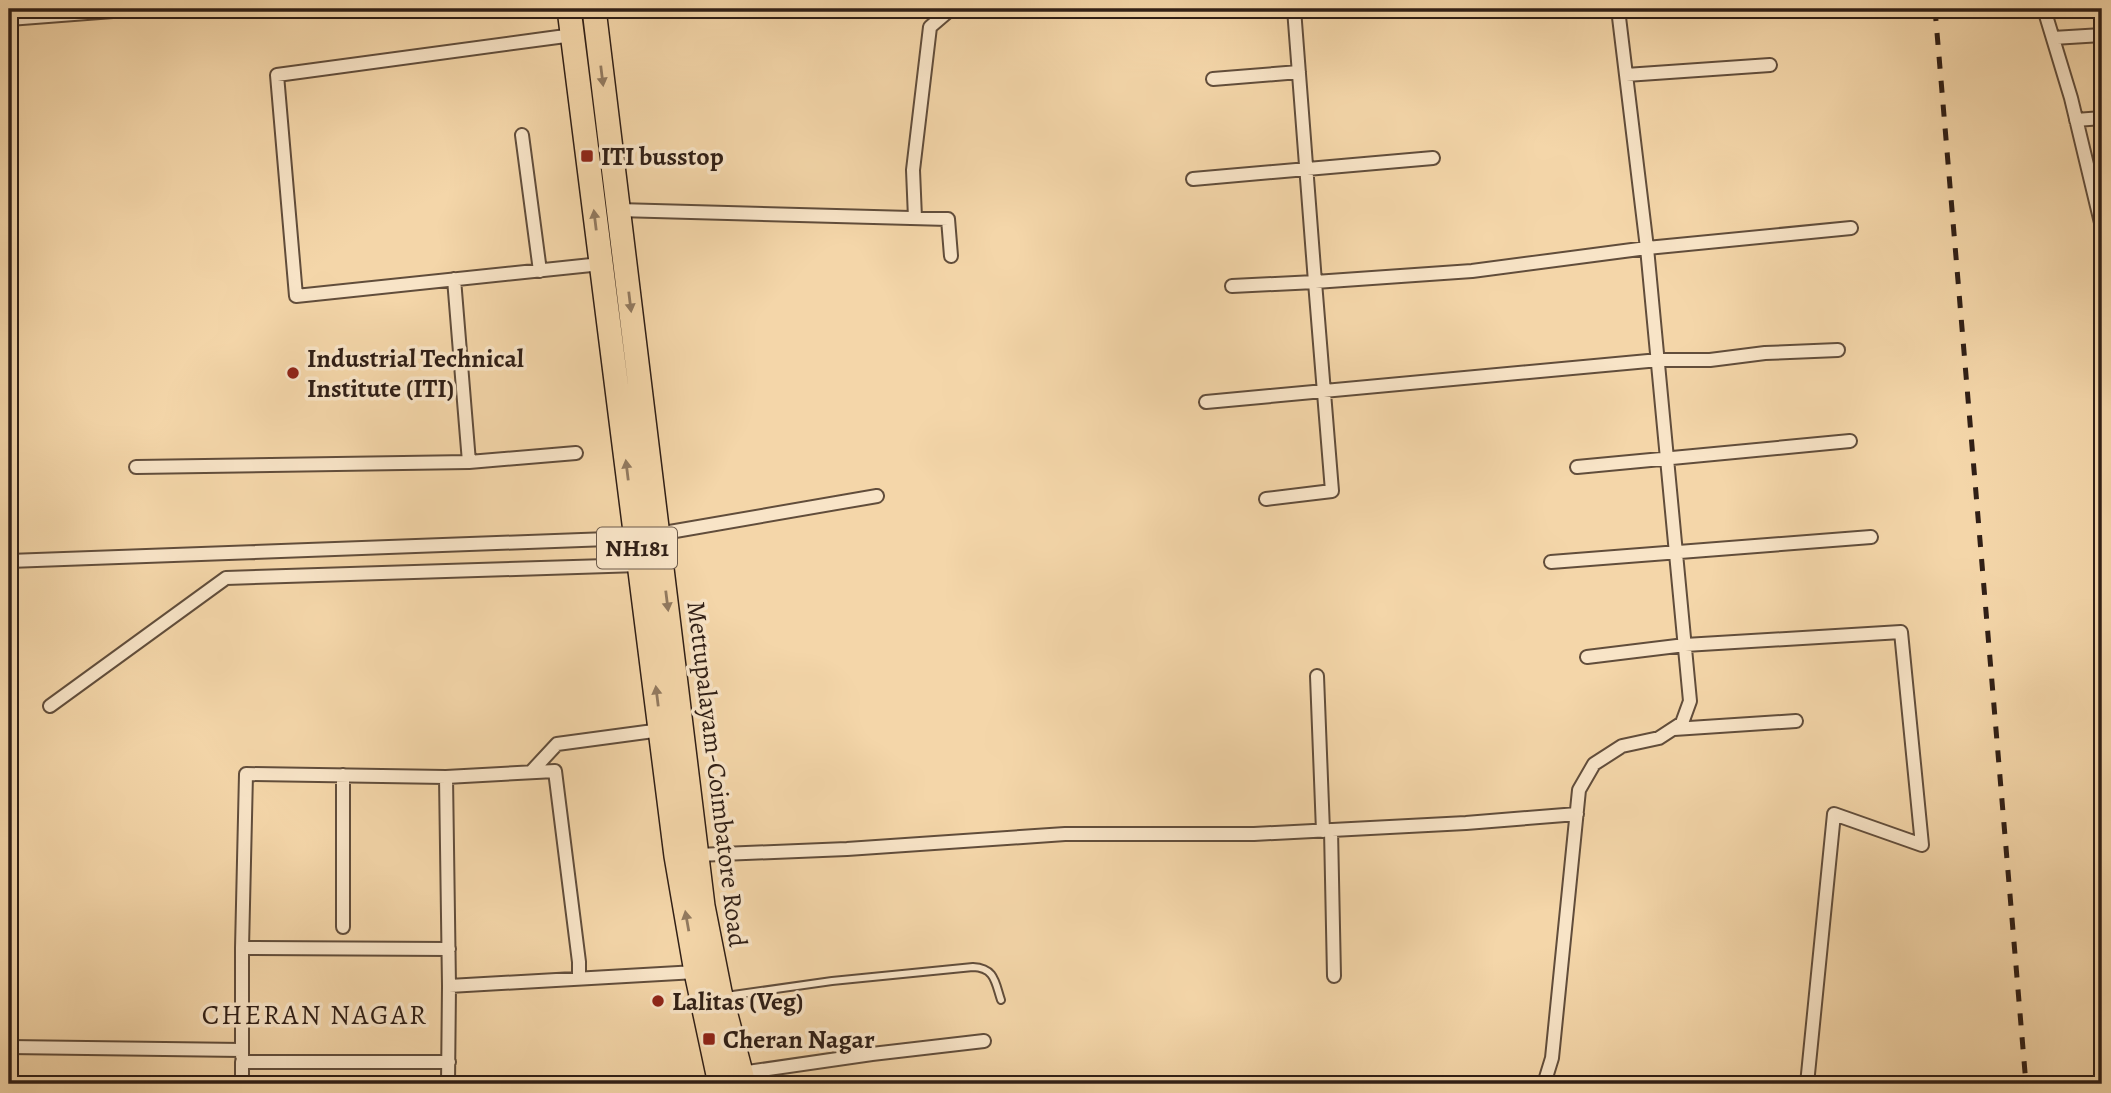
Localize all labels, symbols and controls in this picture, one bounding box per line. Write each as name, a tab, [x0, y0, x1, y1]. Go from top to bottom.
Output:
one-way arrow	[596, 66, 607, 88]
place label: ITI busstop	[601, 139, 724, 174]
marker: ITI busstop	[579, 148, 595, 164]
one-way arrow	[590, 209, 601, 231]
one-way arrow	[624, 291, 635, 313]
place label: Industrial Technical Institute (ITI)	[307, 341, 524, 406]
marker: Industrial Technical Institute (ITI)	[285, 365, 301, 381]
one-way arrow	[621, 459, 632, 481]
road number: NH181	[597, 528, 677, 568]
one-way arrow	[661, 590, 672, 612]
street label: Mettupalayam-Coimbatore Road	[678, 599, 756, 949]
one-way arrow	[651, 685, 662, 707]
one-way arrow	[681, 910, 692, 932]
place label: Lalitas (Veg)	[672, 984, 804, 1019]
marker: Lalitas (Veg)	[650, 993, 666, 1009]
district label: CHERAN NAGAR	[202, 996, 428, 1034]
place label: Cheran Nagar	[723, 1022, 875, 1057]
marker: Cheran Nagar	[701, 1031, 717, 1047]

